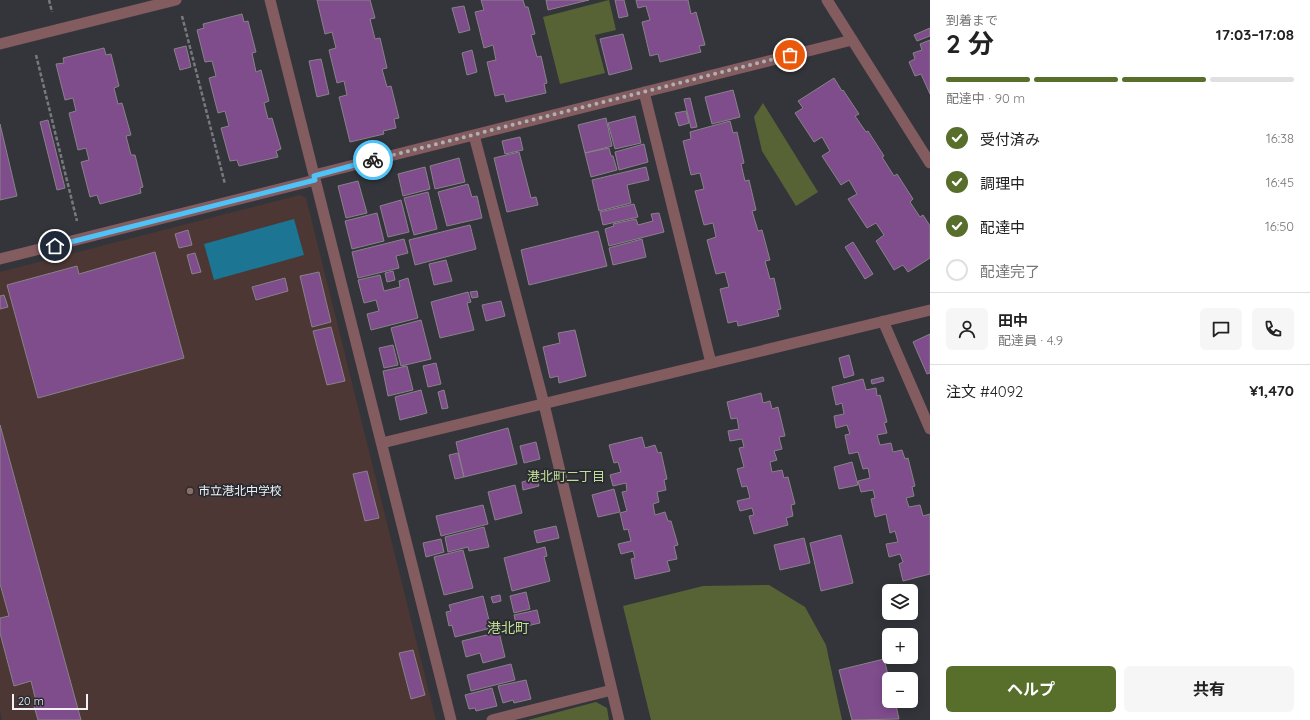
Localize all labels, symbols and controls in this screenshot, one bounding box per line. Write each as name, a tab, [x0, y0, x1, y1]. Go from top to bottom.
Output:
text: 到着まで	[946, 12, 998, 28]
text: 17:03–17:08	[1216, 25, 1294, 44]
text: 2 分	[946, 27, 994, 60]
pin	[773, 38, 807, 72]
icon: bag	[779, 44, 801, 66]
text: 配達中 · 90 m	[946, 90, 1025, 106]
icon: check	[946, 127, 968, 149]
text: 受付済み	[980, 130, 1040, 149]
text: 16:38	[1266, 130, 1294, 146]
courier	[353, 140, 393, 180]
icon: bike	[362, 149, 384, 171]
icon: check	[946, 171, 968, 193]
text: 調理中	[980, 174, 1025, 193]
text: 16:45	[1266, 174, 1294, 190]
icon: check	[946, 215, 968, 237]
text: 配達中	[980, 218, 1025, 237]
text: 16:50	[1265, 218, 1294, 234]
pin	[38, 229, 72, 263]
icon: home	[44, 235, 66, 257]
text: 配達完了	[980, 262, 1040, 281]
button: person	[946, 308, 988, 350]
button: chat	[1200, 308, 1242, 350]
button: phone	[1252, 308, 1294, 350]
text: 田中	[998, 311, 1028, 330]
text: 配達員 · 4.9	[998, 332, 1063, 348]
text: ¥1,470	[1249, 381, 1294, 400]
text: 注文 #4092	[946, 382, 1023, 401]
district label: 港北町二丁目	[527, 468, 605, 484]
place label: 市立港北中学校	[198, 483, 282, 498]
marker: 市立港北中学校	[185, 486, 195, 496]
map controls	[882, 584, 918, 708]
button: layers	[882, 584, 918, 620]
district label: 港北町	[487, 619, 529, 637]
button: +	[882, 628, 918, 664]
button: ヘルプ	[946, 666, 1116, 712]
button: 共有	[1124, 666, 1294, 712]
button: −	[882, 672, 918, 708]
scale bar	[12, 692, 88, 711]
text: 20 m	[18, 694, 44, 708]

